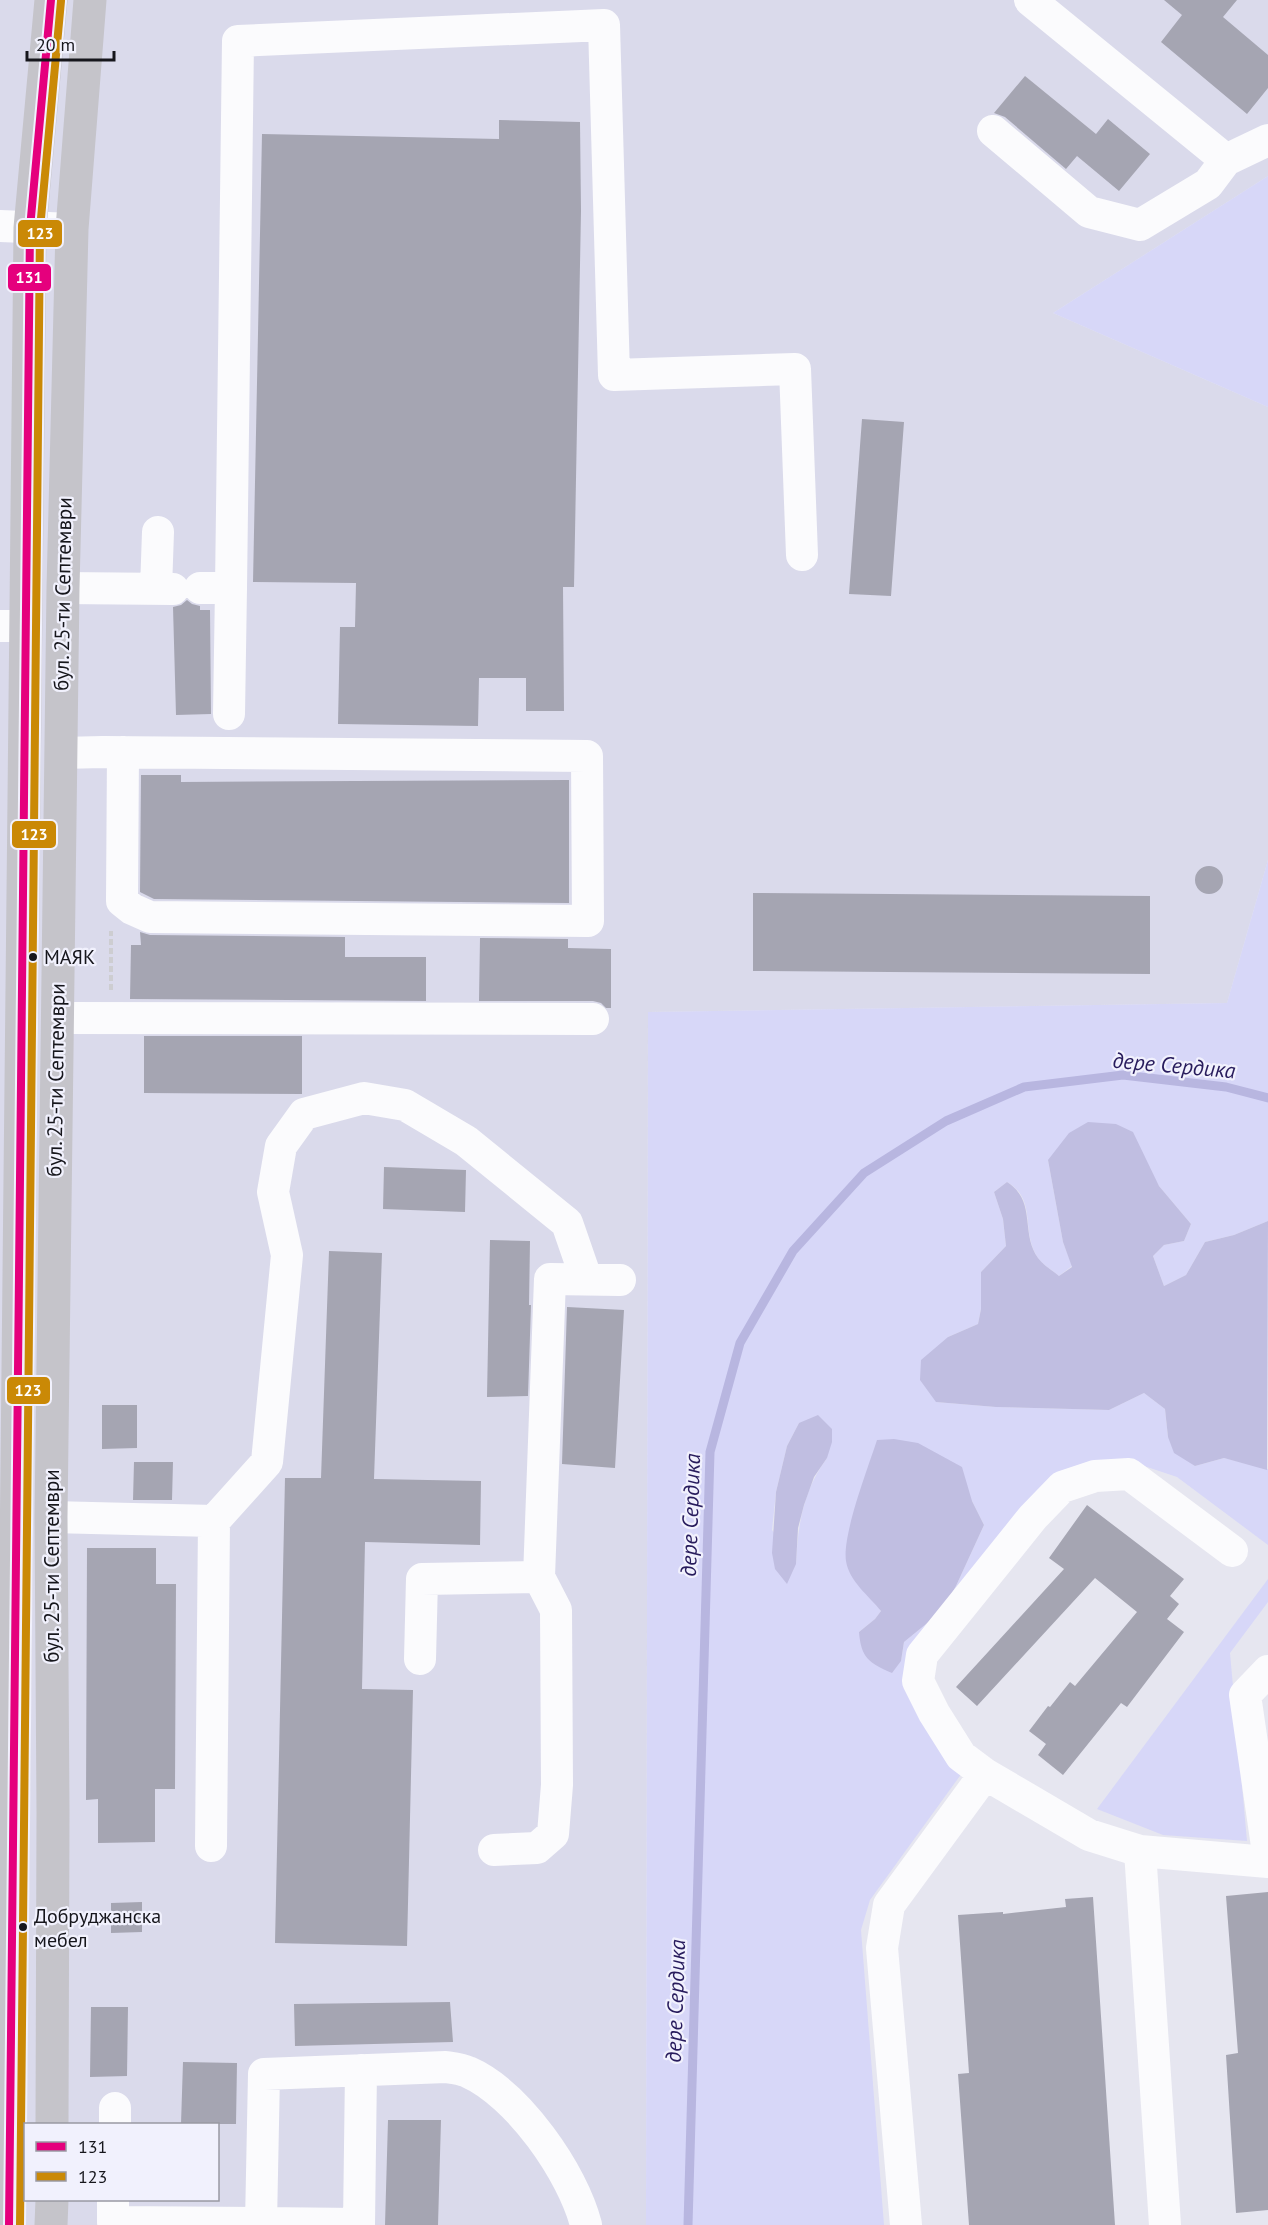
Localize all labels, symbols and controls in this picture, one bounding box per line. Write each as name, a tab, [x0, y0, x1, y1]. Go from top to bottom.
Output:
scale bar	[27, 24, 114, 62]
text: 20 m	[36, 33, 75, 56]
line badge: 123	[17, 219, 63, 248]
text: 123	[26, 223, 54, 243]
line badge: 131	[7, 263, 52, 292]
text: 131	[15, 267, 43, 287]
street label: бул. 25-ти Септември	[47, 497, 78, 691]
line badge: 123	[11, 820, 57, 849]
text: 123	[20, 824, 48, 844]
place label: МАЯК	[44, 944, 95, 970]
marker: МАЯК	[27, 951, 39, 963]
street label: бул. 25-ти Септември	[40, 983, 71, 1177]
water label: дере Сердика	[1111, 1046, 1237, 1084]
line badge: 123	[6, 1376, 51, 1405]
text: 123	[14, 1380, 42, 1400]
water label: дере Сердика	[674, 1453, 706, 1577]
street label: бул. 25-ти Септември	[38, 1469, 65, 1663]
place label: Добруджанска мебел	[34, 1903, 161, 1953]
marker: Добруджанска мебел	[17, 1921, 29, 1933]
water label: дере Сердика	[659, 1939, 691, 2063]
legend	[24, 2123, 219, 2201]
text: 131	[78, 2135, 107, 2158]
text: 123	[78, 2165, 107, 2188]

